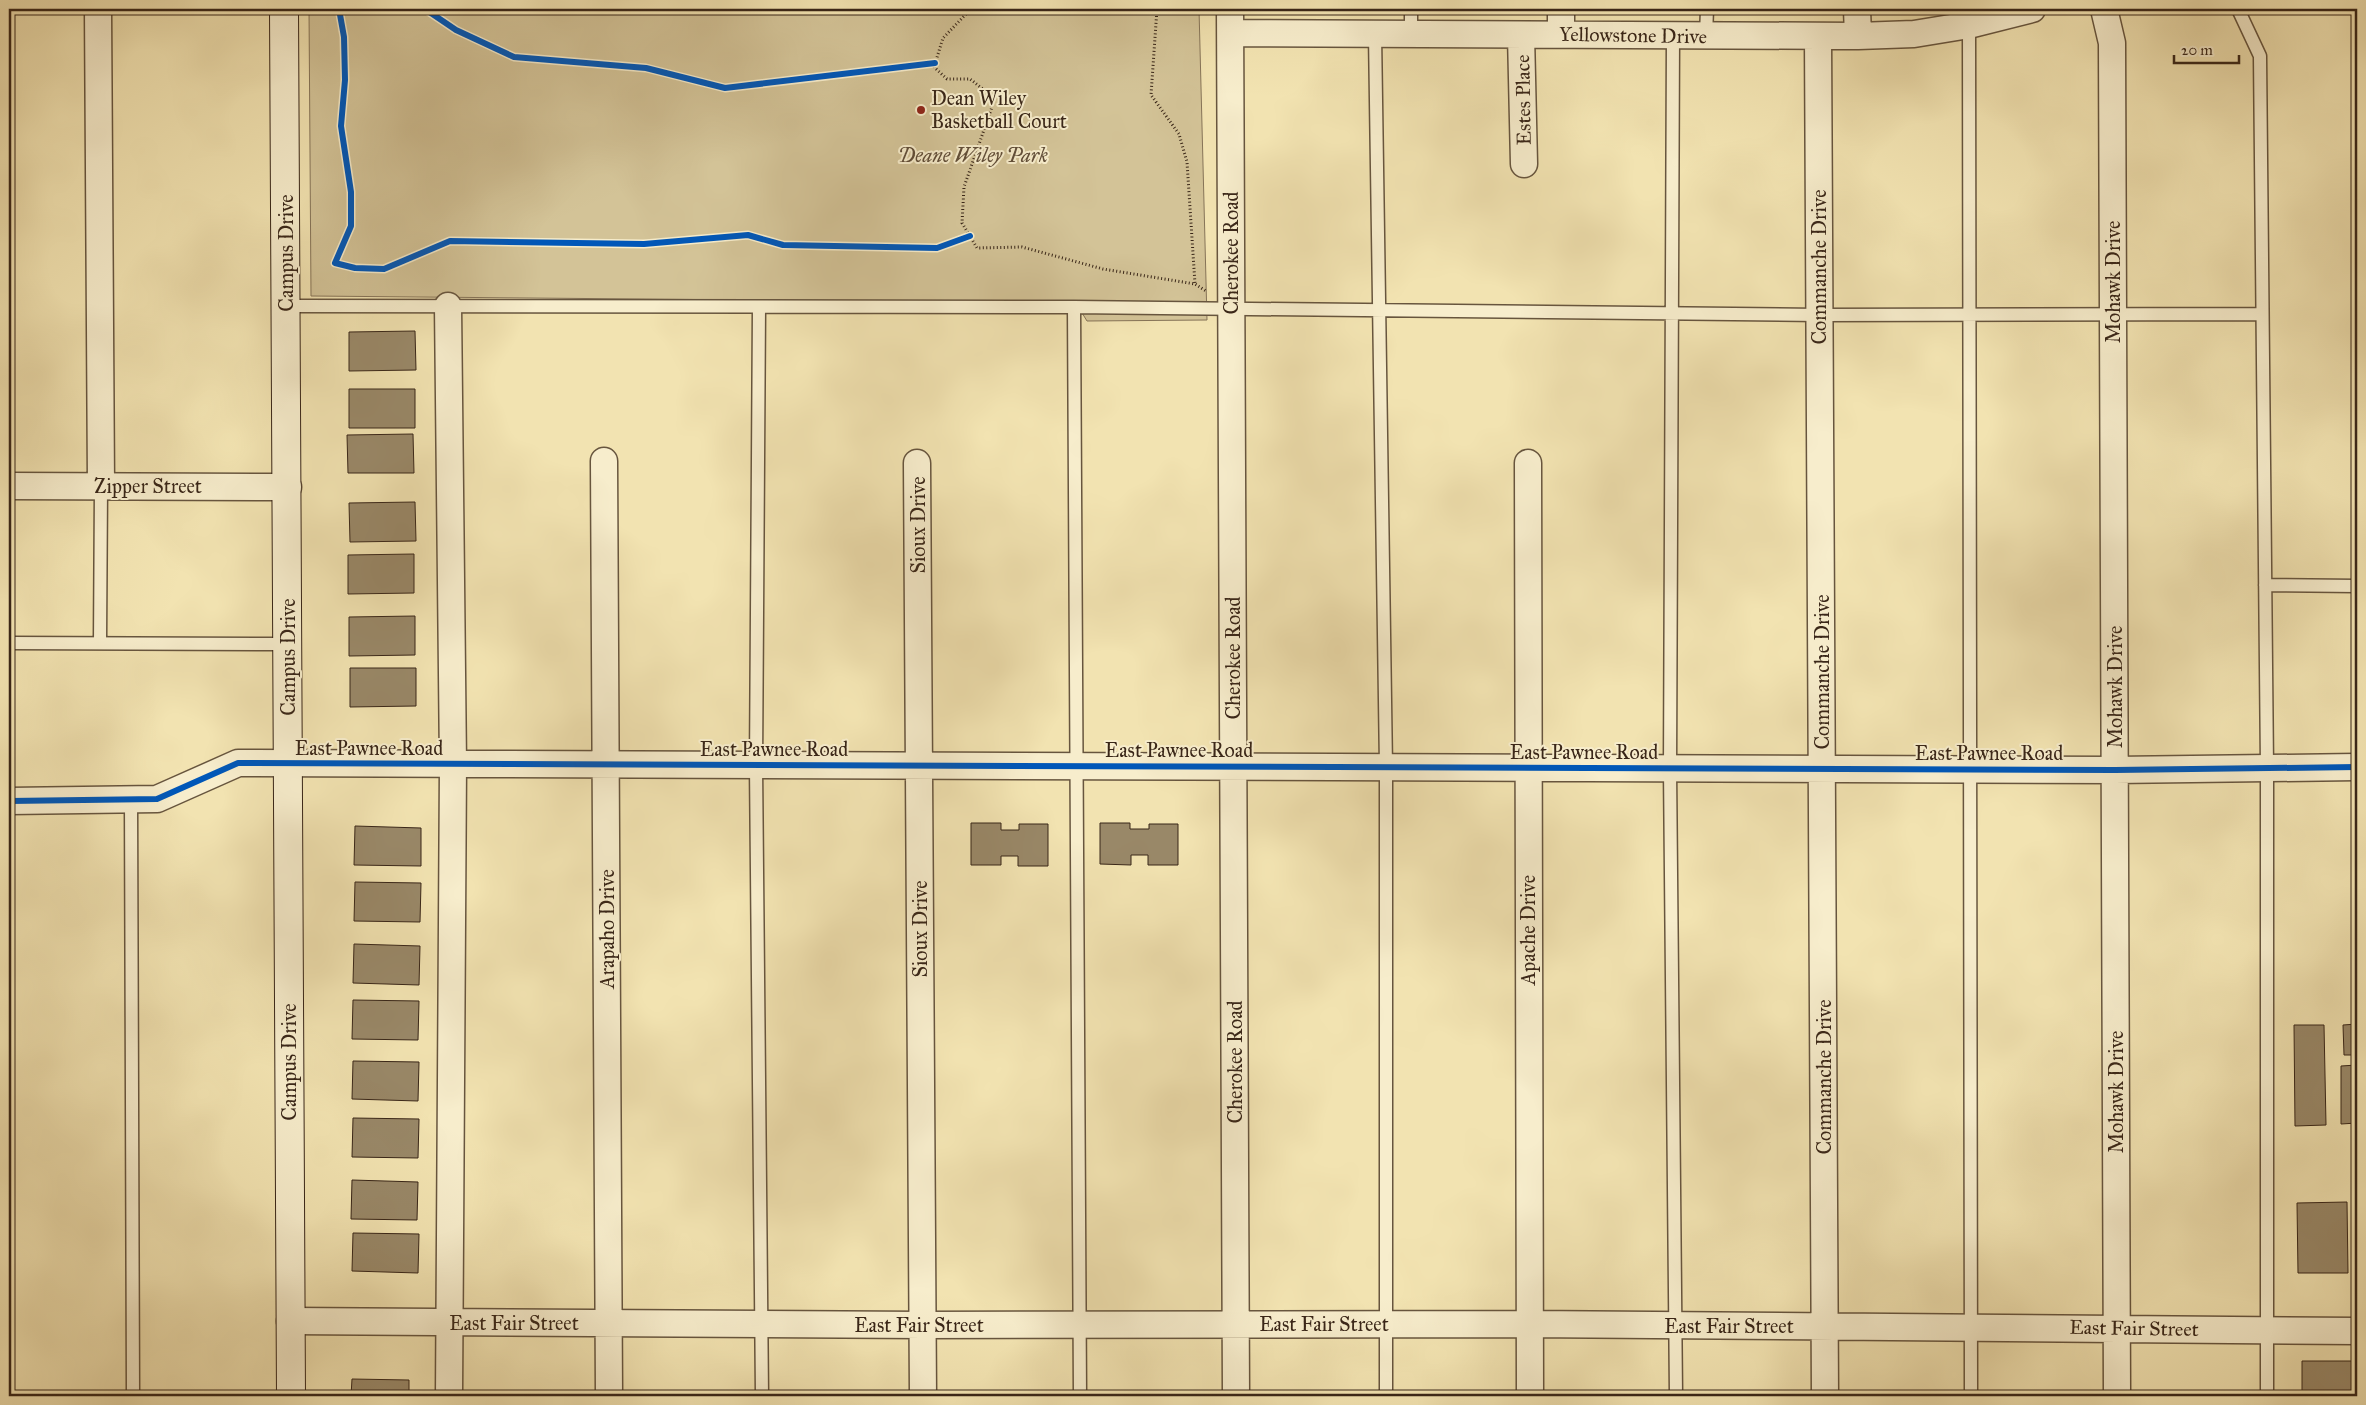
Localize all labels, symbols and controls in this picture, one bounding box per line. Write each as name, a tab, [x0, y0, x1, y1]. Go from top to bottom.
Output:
street label: Yellowstone Drive	[1559, 22, 1707, 48]
scale bar	[2174, 32, 2238, 64]
text: 20 m	[2181, 41, 2213, 59]
street label: Estes Place	[1510, 54, 1536, 146]
place label: Dean Wiley Basketball Court	[931, 86, 1067, 133]
marker: Dean Wiley Basketball Court	[915, 104, 927, 116]
park label: Deane Wiley Park	[898, 143, 1048, 167]
street label: Commanche Drive	[1807, 189, 1831, 345]
street label: Cherokee Road	[1219, 191, 1243, 315]
street label: Campus Drive	[274, 194, 298, 312]
street label: Mohawk Drive	[2101, 221, 2125, 343]
street label: Zipper Street	[94, 474, 202, 498]
street label: Sioux Drive	[906, 476, 930, 574]
street label: Commanche Drive	[1810, 594, 1834, 750]
street label: Cherokee Road	[1221, 596, 1245, 720]
street label: Campus Drive	[276, 598, 300, 716]
street label: Mohawk Drive	[2103, 626, 2127, 748]
street label: East Pawnee Road	[295, 736, 443, 760]
street label: East Pawnee Road	[700, 737, 848, 761]
street label: East Pawnee Road	[1105, 738, 1253, 762]
street label: East Pawnee Road	[1510, 740, 1658, 764]
street label: East Pawnee Road	[1915, 741, 2063, 765]
street label: Arapaho Drive	[595, 869, 619, 990]
street label: Apache Drive	[1516, 875, 1540, 986]
street label: Sioux Drive	[908, 880, 932, 978]
street label: Commanche Drive	[1812, 999, 1836, 1155]
street label: Cherokee Road	[1223, 1000, 1247, 1124]
street label: Campus Drive	[277, 1003, 301, 1121]
street label: Mohawk Drive	[2104, 1031, 2128, 1153]
street label: East Fair Street	[449, 1311, 579, 1335]
street label: East Fair Street	[1259, 1312, 1389, 1336]
street label: East Fair Street	[854, 1313, 984, 1337]
street label: East Fair Street	[1664, 1314, 1794, 1338]
street label: East Fair Street	[2069, 1315, 2199, 1341]

